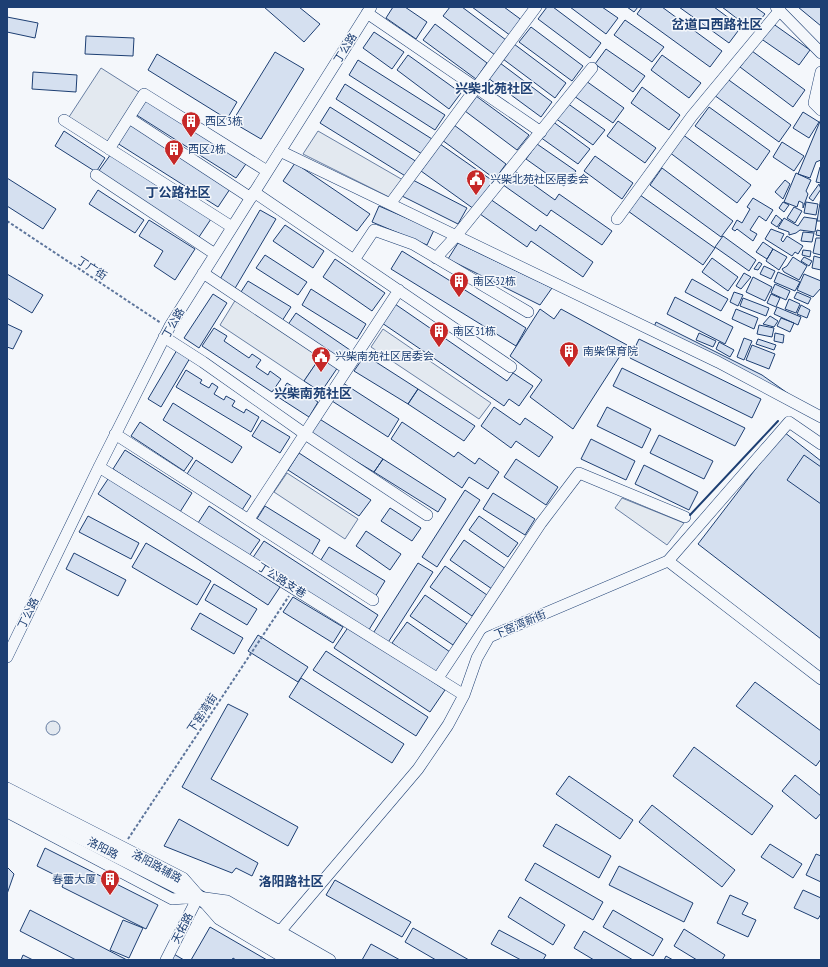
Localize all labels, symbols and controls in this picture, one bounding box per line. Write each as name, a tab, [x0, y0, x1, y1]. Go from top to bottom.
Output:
district label: 岔道口西路社区	[671, 16, 763, 33]
street label: 丁公路	[330, 30, 360, 66]
district label: 兴柴北苑社区	[455, 80, 533, 97]
building icon: 西区3栋	[180, 110, 202, 138]
place label: 西区3栋	[205, 114, 243, 128]
building icon: 西区2栋	[163, 138, 185, 166]
place label: 西区2栋	[188, 142, 226, 156]
public building icon: 兴柴北苑社区居委会	[465, 168, 487, 196]
place label: 兴柴北苑社区居委会	[490, 172, 589, 186]
district label: 丁公路社区	[145, 184, 211, 201]
street label: 丁广街	[74, 253, 110, 283]
building icon: 南区32栋	[448, 270, 470, 298]
place label: 南区32栋	[473, 274, 516, 288]
street label: 丁公路	[159, 305, 187, 341]
building icon: 南区31栋	[428, 320, 450, 348]
place label: 南区31栋	[453, 324, 496, 338]
building icon: 南柴保育院	[558, 340, 580, 368]
place label: 南柴保育院	[583, 344, 638, 358]
public building icon: 兴柴南苑社区居委会	[310, 345, 332, 373]
place label: 兴柴南苑社区居委会	[335, 349, 434, 363]
district label: 兴柴南苑社区	[274, 385, 352, 402]
street label: 丁公路支巷	[255, 559, 309, 601]
street label: 丁公路	[14, 595, 42, 631]
street label: 下窑湾新街	[492, 607, 548, 641]
street label: 下窑湾街	[184, 691, 220, 735]
street label: 洛阳路	[85, 834, 121, 862]
street label: 洛阳路辅路	[130, 847, 184, 885]
building icon: 春蕾大厦	[99, 868, 121, 896]
place label: 春蕾大厦	[52, 872, 96, 886]
district label: 洛阳路社区	[258, 873, 324, 890]
street label: 天佑路	[168, 910, 196, 946]

